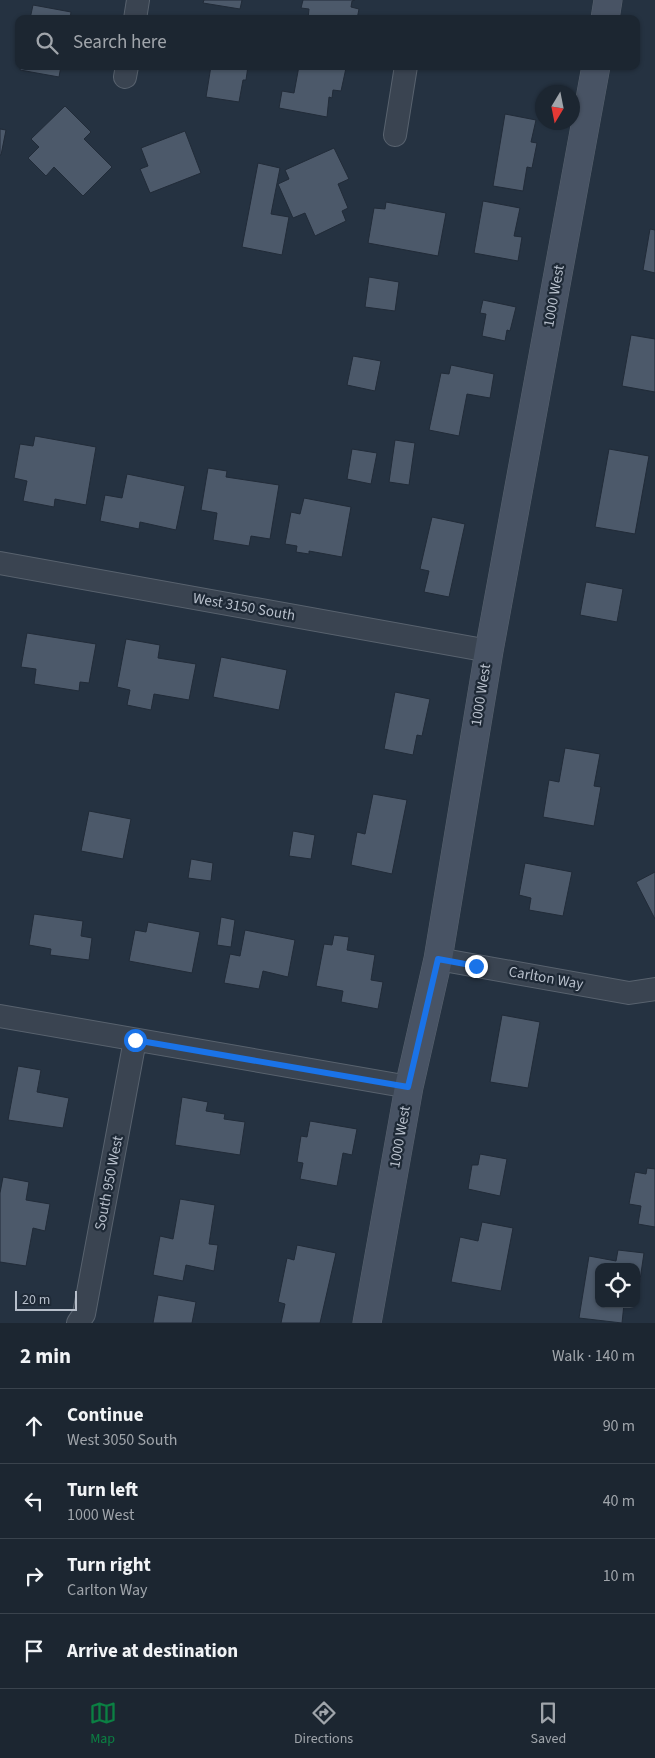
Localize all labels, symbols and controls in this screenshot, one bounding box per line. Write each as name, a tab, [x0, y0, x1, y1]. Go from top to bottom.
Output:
search box	[15, 15, 640, 70]
icon: search	[33, 29, 61, 57]
text: Search here	[73, 29, 167, 56]
north arrow	[535, 85, 580, 130]
street label: 1000 West	[538, 263, 570, 329]
street label: West 3150 South	[191, 588, 297, 626]
street label: 1000 West	[466, 662, 496, 728]
route end	[465, 955, 488, 978]
street label: Carlton Way	[507, 961, 585, 995]
route start	[124, 1029, 147, 1052]
street label: 1000 West	[384, 1104, 416, 1170]
street label: South 950 West	[90, 1134, 128, 1232]
map controls	[595, 1263, 640, 1308]
button: locate	[595, 1263, 640, 1308]
scale bar	[15, 1288, 78, 1311]
text: 20 m	[22, 1290, 50, 1310]
text: 2 min	[20, 1341, 71, 1371]
text: Walk · 140 m	[552, 1345, 635, 1367]
text: Continue	[67, 1402, 144, 1429]
icon: ahead	[20, 1412, 48, 1440]
text: 90 m	[603, 1415, 635, 1437]
text: West 3050 South	[67, 1429, 178, 1451]
text: Turn left	[67, 1477, 138, 1504]
icon: left	[20, 1487, 48, 1515]
text: 40 m	[603, 1490, 635, 1512]
text: 1000 West	[67, 1504, 134, 1526]
text: Turn right	[67, 1552, 151, 1579]
icon: right	[20, 1562, 48, 1590]
text: 10 m	[603, 1565, 635, 1587]
text: Carlton Way	[67, 1579, 148, 1601]
icon: arrive	[20, 1637, 48, 1665]
text: Arrive at destination	[67, 1638, 238, 1665]
tab: Map	[89, 1699, 117, 1749]
tab: Directions	[294, 1699, 353, 1749]
tab: Saved	[531, 1699, 566, 1749]

